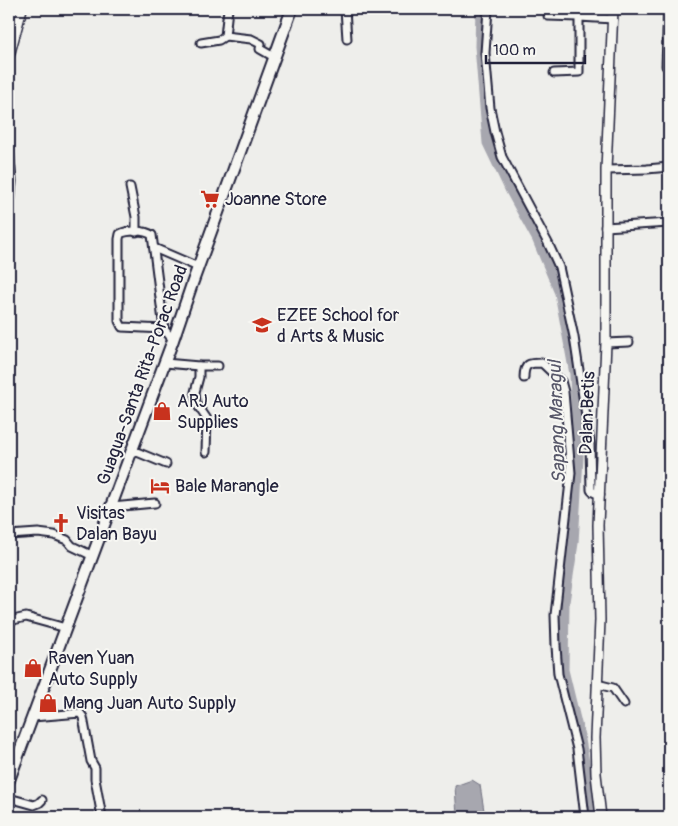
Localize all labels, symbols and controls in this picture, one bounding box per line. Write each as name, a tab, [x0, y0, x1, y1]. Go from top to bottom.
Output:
scale bar	[486, 32, 584, 64]
text: 100 m	[493, 41, 536, 60]
supermarket icon: Joanne Store	[199, 188, 221, 210]
place label: Joanne Store	[225, 188, 327, 211]
street label: Guagua-Santa Rita-Porac Road	[92, 262, 193, 488]
place label: EZEE School for d Arts & Music	[277, 304, 400, 348]
school or university icon: EZEE School for d Arts & Music	[251, 314, 273, 336]
water label: Sapang Maragul	[543, 357, 571, 484]
street label: Dalan Betis	[575, 371, 600, 455]
place label: ARJ Auto Supplies	[177, 390, 249, 434]
shop icon: ARJ Auto Supplies	[151, 400, 173, 422]
hotel icon: Bale Marangle	[149, 475, 171, 497]
place label: Bale Marangle	[175, 475, 279, 498]
place label: Visitas Dalan Bayu	[76, 502, 157, 546]
church icon: Visitas Dalan Bayu	[50, 512, 72, 534]
place label: Raven Yuan Auto Supply	[48, 647, 138, 691]
shop icon: Raven Yuan Auto Supply	[22, 657, 44, 679]
shop icon: Mang Juan Auto Supply	[37, 692, 59, 714]
place label: Mang Juan Auto Supply	[63, 692, 236, 715]

